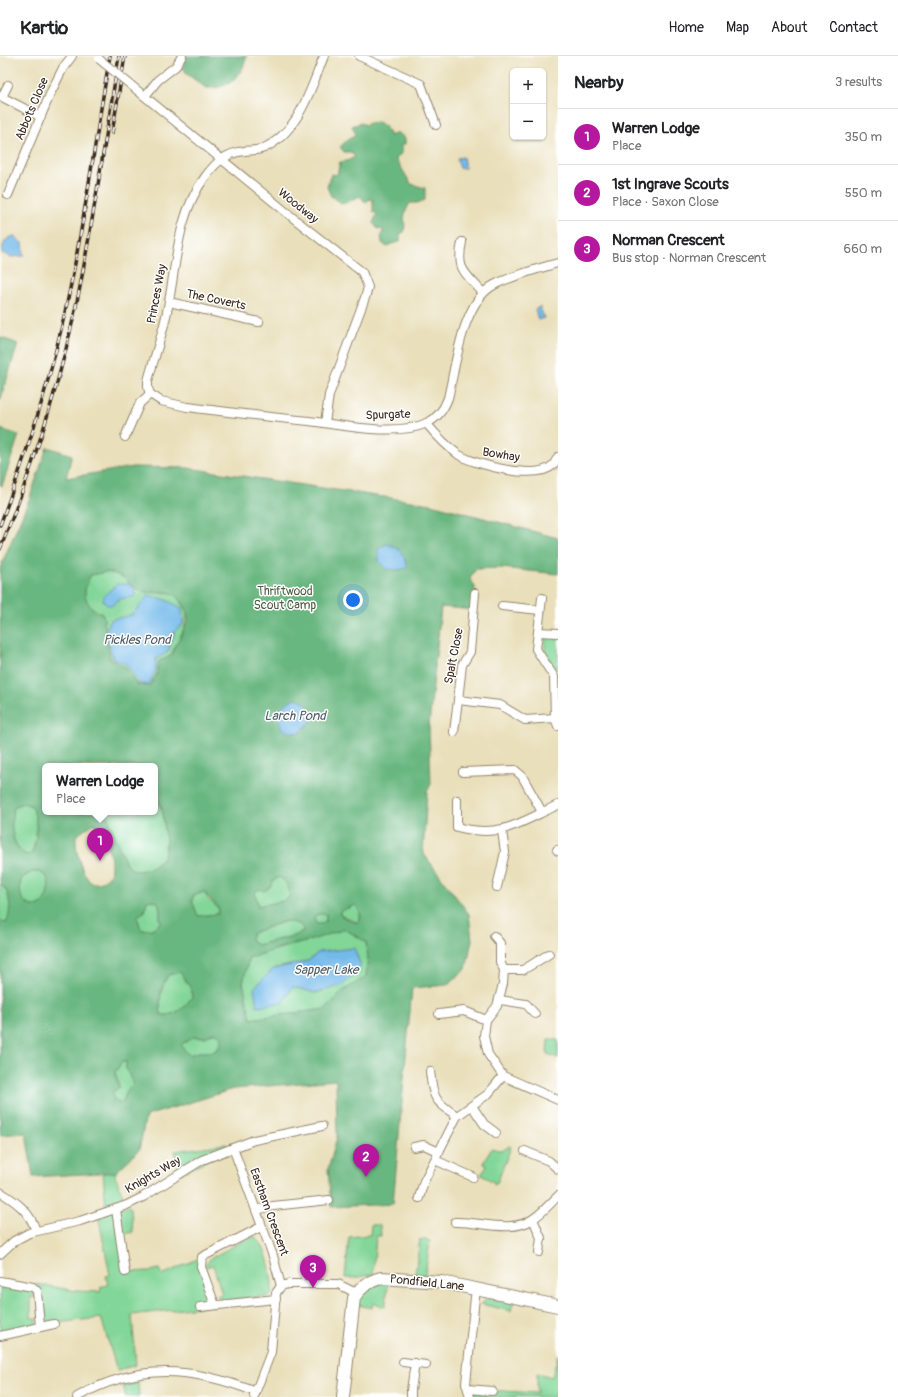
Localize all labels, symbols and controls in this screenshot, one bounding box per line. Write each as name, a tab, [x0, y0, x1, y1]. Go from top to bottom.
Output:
text: Kartio	[20, 16, 68, 40]
text: Home	[669, 19, 704, 36]
text: Map	[726, 19, 749, 36]
text: About	[771, 19, 807, 36]
text: Contact	[829, 19, 878, 36]
map controls	[510, 68, 546, 140]
button: +	[510, 68, 546, 104]
text: Nearby	[574, 72, 623, 93]
text: 3 results	[835, 74, 882, 90]
street label: Abbots Close	[12, 75, 52, 143]
button: −	[510, 104, 546, 140]
text: Warren Lodge	[612, 119, 700, 138]
text: 1	[584, 129, 590, 145]
text: 350 m	[844, 129, 882, 145]
text: Place	[612, 138, 641, 154]
text: 1st Ingrave Scouts	[612, 175, 729, 194]
street label: Woodway	[275, 185, 321, 227]
text: 2	[583, 185, 591, 201]
text: 550 m	[845, 185, 882, 201]
text: Place · Saxon Close	[612, 194, 719, 210]
text: Norman Crescent	[612, 231, 725, 250]
text: 3	[583, 241, 591, 257]
text: 660 m	[844, 241, 882, 257]
text: Bus stop · Norman Crescent	[612, 250, 766, 266]
street label: Princes Way	[144, 263, 170, 325]
street label: The Coverts	[185, 286, 248, 314]
street label: Spurgate	[365, 407, 411, 423]
street label: Bowhay	[481, 445, 521, 465]
park label: Thriftwood Scout Camp	[254, 584, 316, 613]
your location	[343, 590, 363, 610]
street label: Spalt Close	[441, 627, 467, 685]
water label: Pickles Pond	[103, 632, 172, 648]
water label: Larch Pond	[264, 708, 327, 724]
popup	[42, 763, 158, 815]
text: Warren Lodge	[56, 772, 144, 791]
text: Place	[56, 791, 85, 807]
pin: 1	[87, 828, 113, 861]
water label: Sapper Lake	[294, 962, 360, 978]
pin: 2	[353, 1144, 379, 1177]
street label: Knights Way	[123, 1153, 183, 1197]
street label: Eastham Crescent	[246, 1166, 292, 1258]
pin: 3	[300, 1255, 326, 1288]
street label: Pondfield Lane	[389, 1272, 465, 1294]

